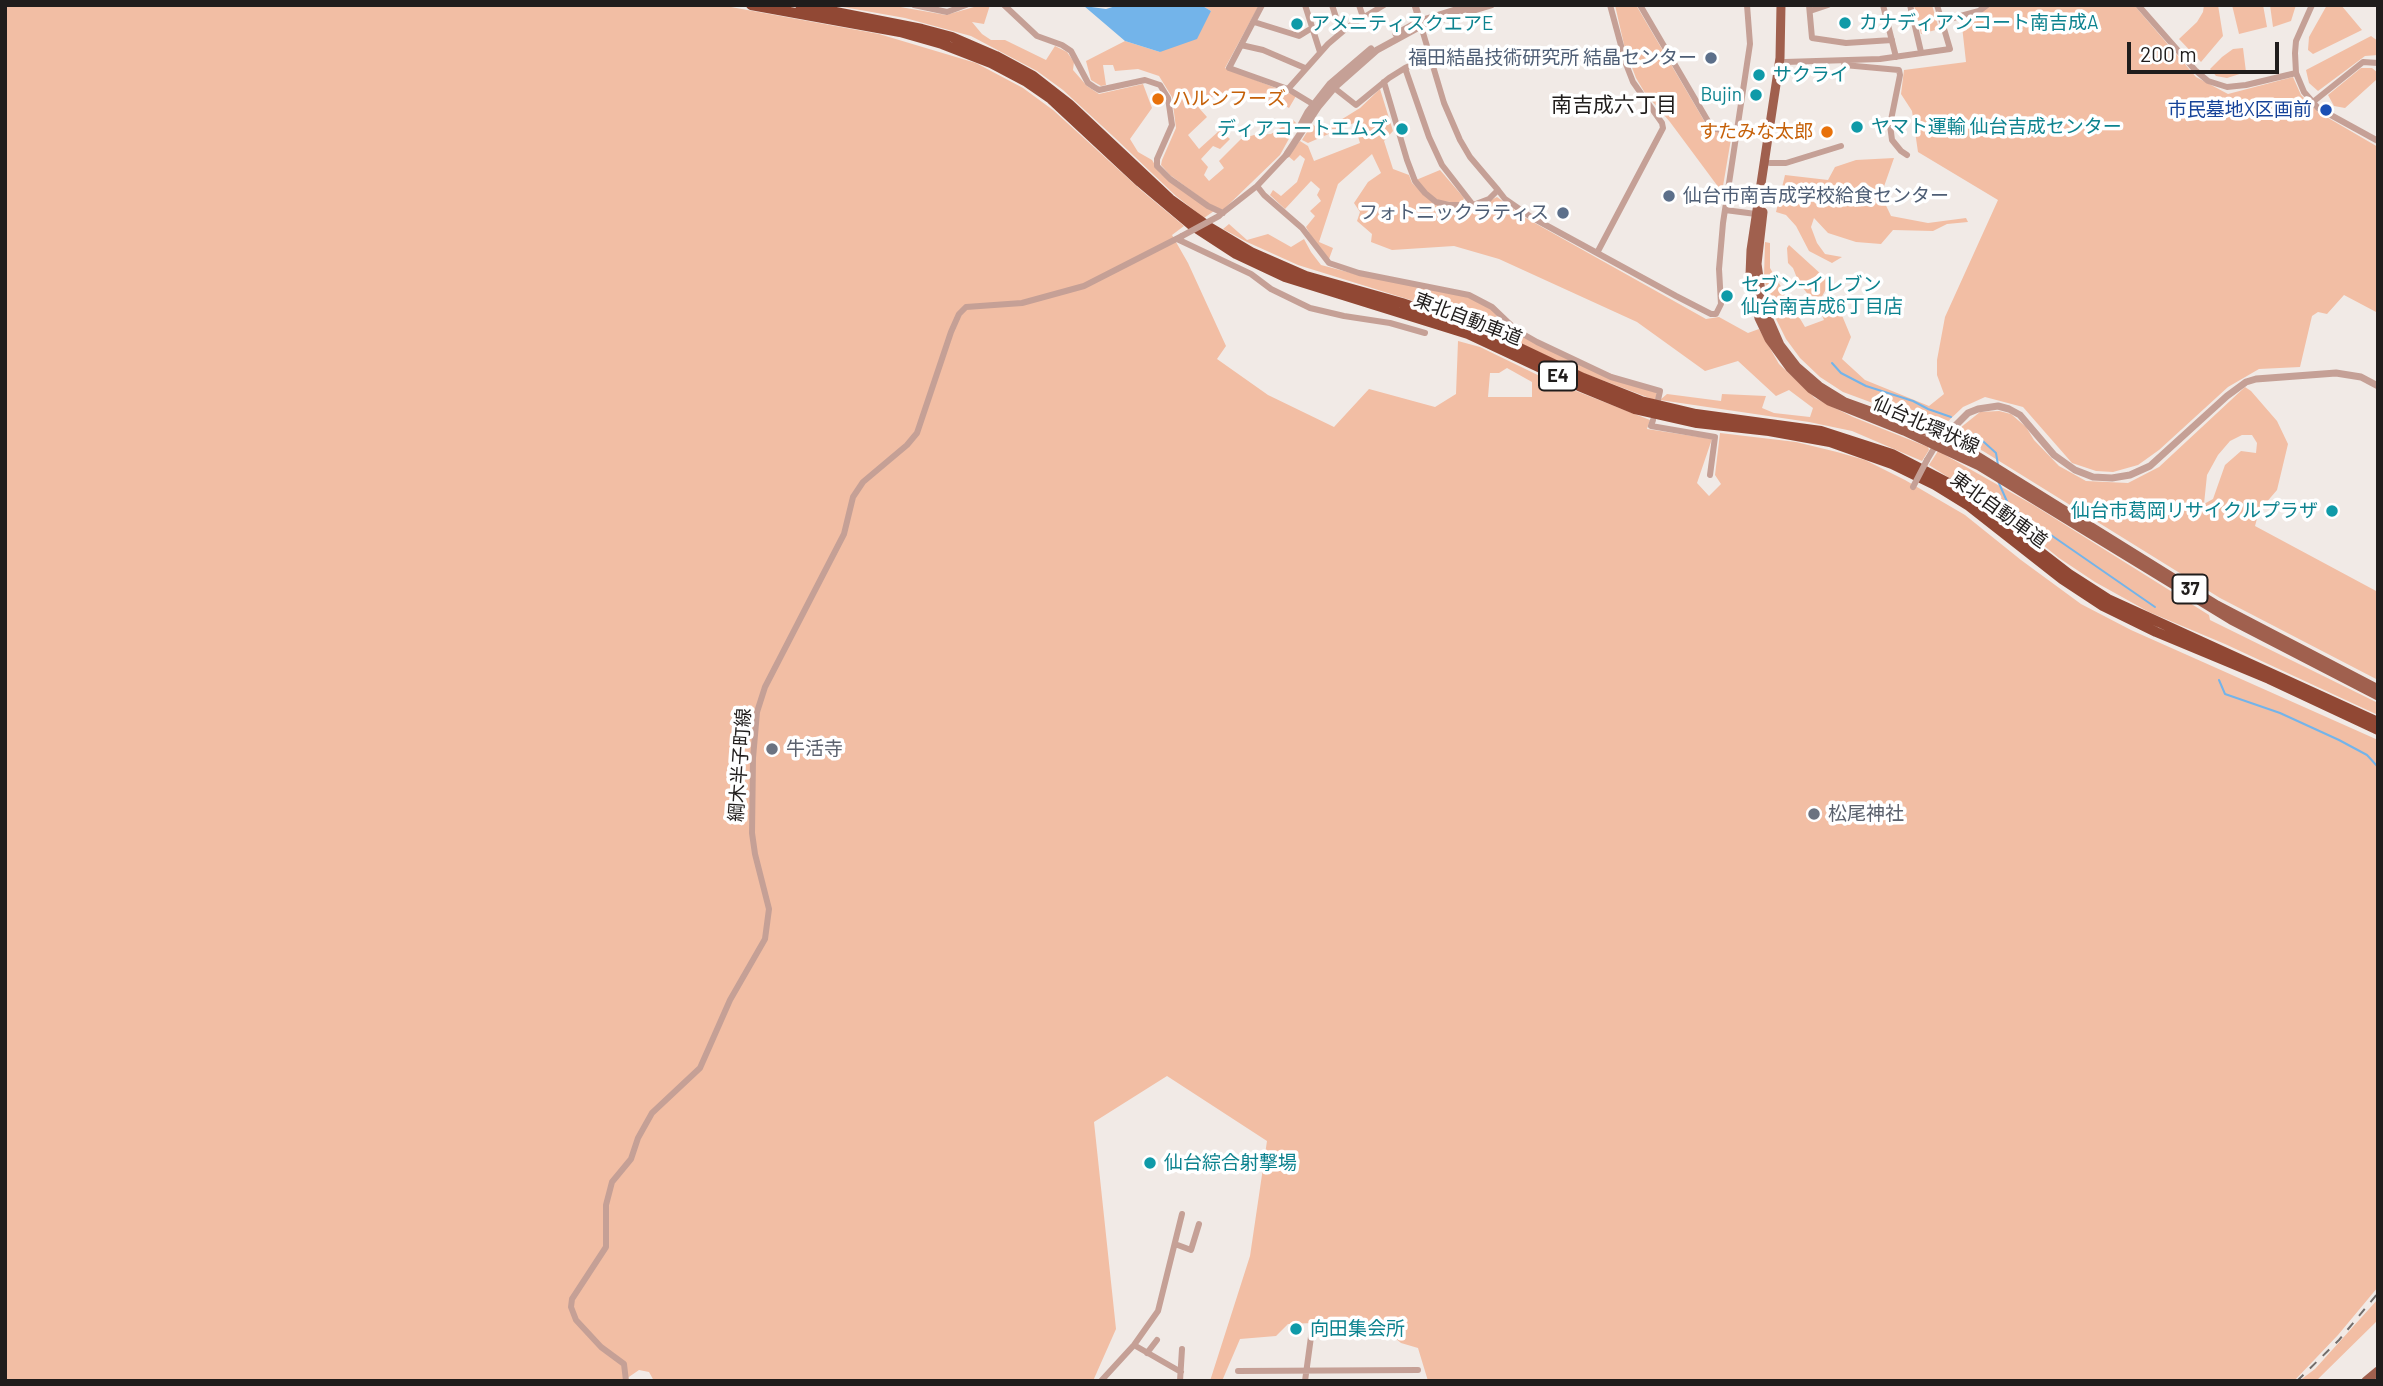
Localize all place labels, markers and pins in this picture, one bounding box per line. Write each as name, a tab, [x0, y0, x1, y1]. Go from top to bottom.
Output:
place label: カナディアンコート南吉成A	[1859, 12, 2099, 34]
place label: アメニティスクエアE	[1311, 13, 1493, 35]
marker: カナディアンコート南吉成A	[1837, 15, 1853, 31]
marker: アメニティスクエアE	[1289, 16, 1305, 32]
place label: 福田結晶技術研究所 結晶センター	[1408, 47, 1697, 69]
marker: 福田結晶技術研究所 結晶センター	[1703, 50, 1719, 66]
place label: サクライ	[1773, 64, 1849, 86]
marker: サクライ	[1751, 67, 1767, 83]
place label: Bujin	[1700, 84, 1742, 106]
marker: Bujin	[1748, 87, 1764, 103]
place label: ハルンフーズ	[1172, 88, 1286, 110]
marker: ハルンフーズ	[1150, 91, 1166, 107]
place label: 市民墓地X区画前	[2168, 99, 2312, 121]
marker: 市民墓地X区画前	[2318, 102, 2334, 118]
place label: ヤマト運輸 仙台吉成センター	[1871, 116, 2122, 138]
place label: ディアコートエムズ	[1217, 118, 1388, 140]
marker: ヤマト運輸 仙台吉成センター	[1849, 119, 1865, 135]
marker: ディアコートエムズ	[1394, 121, 1410, 137]
place label: すたみな太郎	[1699, 121, 1813, 143]
marker: すたみな太郎	[1819, 124, 1835, 140]
place label: 仙台市南吉成学校給食センター	[1683, 185, 1949, 207]
marker: 仙台市南吉成学校給食センター	[1661, 188, 1677, 204]
place label: フォトニックラティス	[1359, 202, 1549, 224]
marker: フォトニックラティス	[1555, 205, 1571, 221]
place label: セブン-イレブン 仙台南吉成6丁目店	[1741, 274, 1903, 318]
marker: セブン-イレブン 仙台南吉成6丁目店	[1719, 288, 1735, 304]
place label: 仙台市葛岡リサイクルプラザ	[2071, 500, 2318, 522]
marker: 仙台市葛岡リサイクルプラザ	[2324, 503, 2340, 519]
place label: 牛活寺	[786, 738, 843, 760]
marker: 牛活寺	[764, 741, 780, 757]
place label: 松尾神社	[1828, 803, 1904, 825]
marker: 松尾神社	[1806, 806, 1822, 822]
place label: 仙台綜合射撃場	[1164, 1152, 1297, 1174]
marker: 仙台綜合射撃場	[1142, 1155, 1158, 1171]
place label: 向田集会所	[1310, 1318, 1405, 1340]
marker: 向田集会所	[1288, 1321, 1304, 1337]

